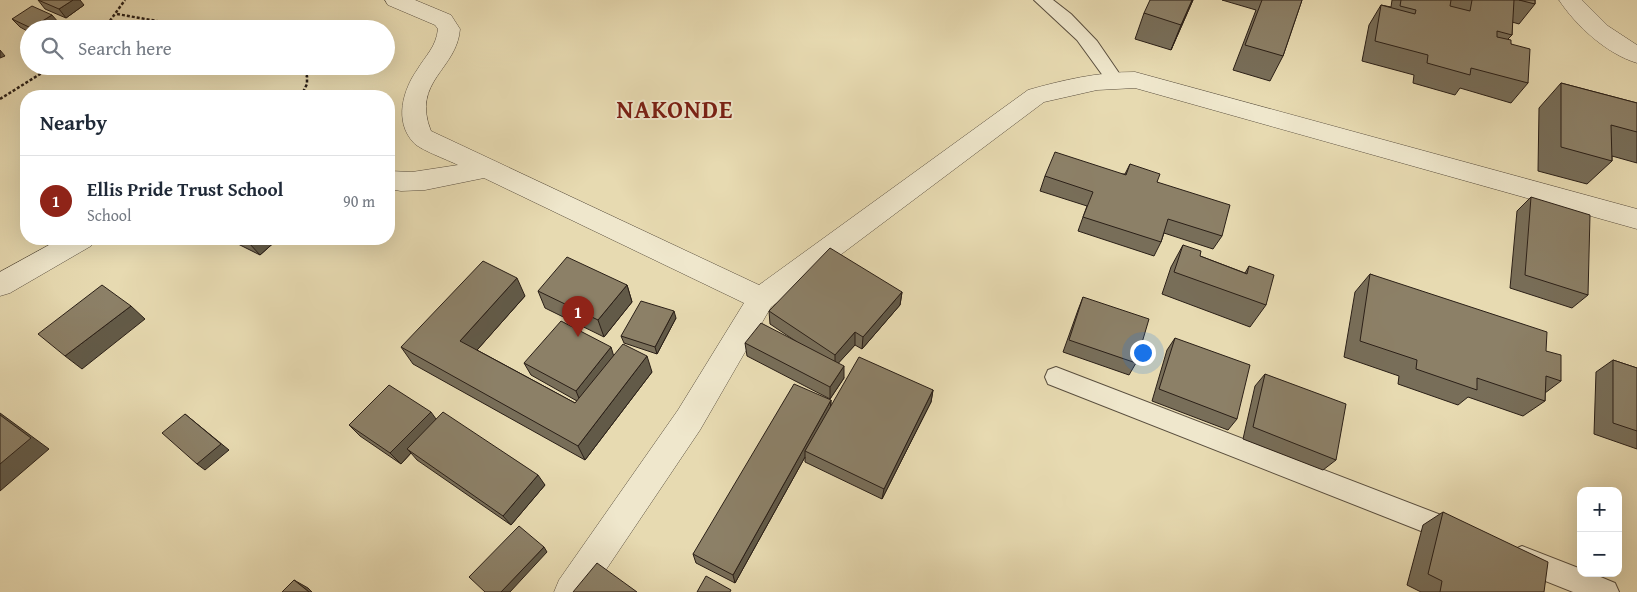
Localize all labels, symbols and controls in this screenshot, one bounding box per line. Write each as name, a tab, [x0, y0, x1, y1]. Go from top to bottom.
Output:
search box	[20, 20, 395, 75]
icon: search	[38, 34, 66, 62]
text: Search here	[78, 34, 172, 62]
district label: NAKONDE	[617, 91, 733, 127]
text: Nearby	[40, 107, 107, 138]
text: Ellis Pride Trust School	[87, 175, 283, 203]
text: 1	[52, 189, 60, 213]
text: 90 m	[343, 189, 375, 213]
text: School	[87, 203, 131, 227]
pin: 1	[562, 296, 594, 337]
your location	[1130, 340, 1156, 366]
map controls	[1577, 487, 1622, 577]
button: +	[1577, 487, 1622, 532]
button: −	[1577, 532, 1622, 577]

